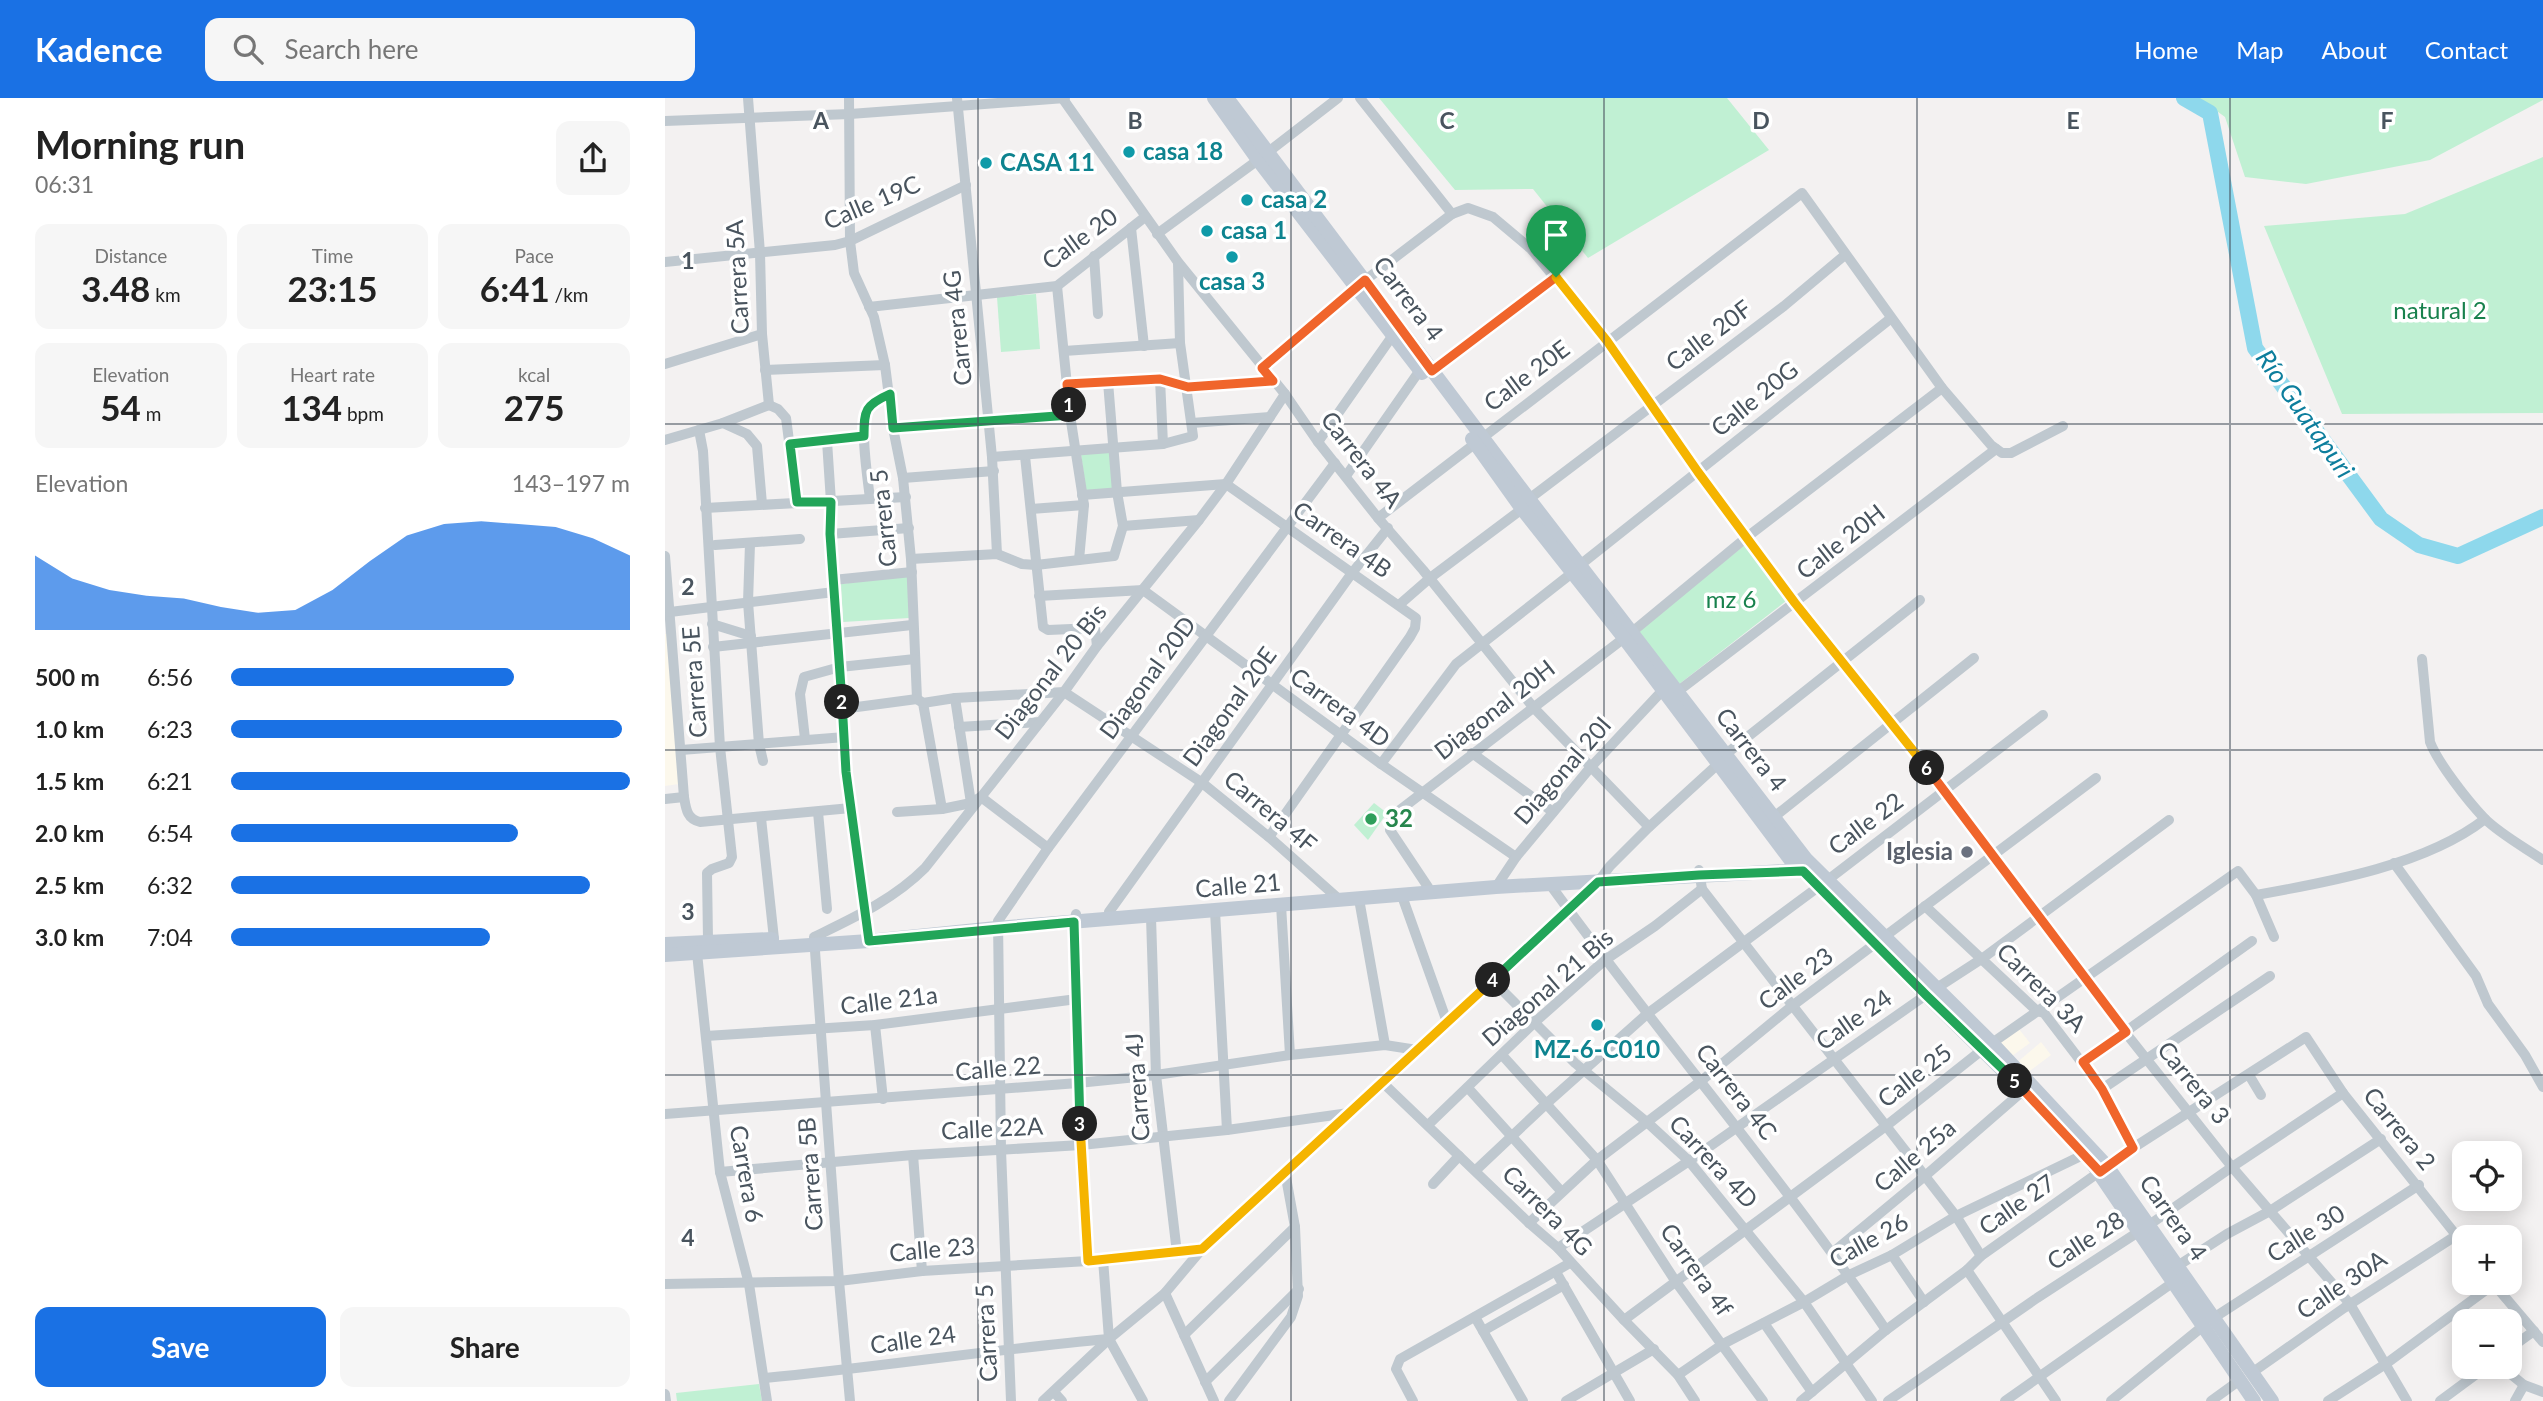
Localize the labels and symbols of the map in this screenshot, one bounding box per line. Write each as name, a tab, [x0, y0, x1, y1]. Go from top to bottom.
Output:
text: A	[812, 106, 830, 134]
text: B	[1127, 106, 1143, 134]
text: C	[1439, 106, 1455, 134]
text: D	[1752, 106, 1770, 134]
text: E	[2066, 106, 2080, 134]
text: F	[2380, 106, 2394, 134]
place label: casa 18	[1143, 136, 1223, 165]
marker: casa 18	[1121, 144, 1137, 160]
place label: CASA 11	[1000, 147, 1095, 176]
marker: CASA 11	[978, 155, 994, 171]
street label: Calle 19C	[819, 168, 924, 235]
place label: casa 2	[1261, 184, 1327, 213]
marker: casa 2	[1239, 192, 1255, 208]
street label: Calle 20	[1036, 201, 1122, 275]
pin	[1526, 205, 1586, 277]
place label: casa 1	[1221, 215, 1287, 244]
street label: Carrera 5A	[719, 218, 754, 335]
marker: casa 1	[1199, 223, 1215, 239]
text: 1	[681, 246, 695, 274]
marker: casa 3	[1224, 249, 1240, 265]
street label: Carrera 4	[1368, 250, 1450, 346]
place label: casa 3	[1199, 266, 1265, 295]
street label: Carrera 4G	[936, 269, 977, 387]
street label: Calle 20F	[1660, 293, 1757, 376]
park label: natural 2	[2393, 295, 2487, 324]
street label: Calle 20E	[1478, 333, 1575, 416]
water label: Río Guatapuri	[2250, 343, 2362, 484]
street label: Calle 20G	[1705, 354, 1803, 442]
pin: 1	[1051, 388, 1087, 422]
street label: Carrera 4A	[1316, 405, 1409, 514]
street label: Carrera 5	[863, 468, 902, 568]
street label: Carrera 4B	[1288, 494, 1398, 583]
street label: Calle 20H	[1790, 497, 1890, 584]
text: 2	[681, 572, 695, 600]
park label: mz 6	[1706, 584, 1756, 613]
street label: Diagonal 20 Bis	[988, 597, 1112, 745]
street label: Diagonal 20D	[1092, 610, 1201, 744]
street label: Carrera 5E	[675, 625, 712, 739]
street label: Diagonal 20E	[1176, 641, 1282, 771]
street label: Diagonal 20H	[1428, 653, 1560, 765]
street label: Carrera 4D	[1285, 661, 1396, 753]
pin: 2	[825, 684, 859, 720]
street label: Carrera 4	[1711, 701, 1794, 797]
street label: Diagonal 20I	[1507, 710, 1617, 830]
pin: 6	[1909, 750, 1945, 786]
street label: Carrera 4F	[1219, 764, 1323, 858]
street label: Calle 22	[1822, 785, 1908, 860]
place label: 32	[1385, 803, 1413, 832]
marker: 32	[1363, 811, 1379, 827]
place label: Iglesia	[1886, 836, 1953, 865]
marker: Iglesia	[1959, 844, 1975, 860]
street label: Calle 21	[1194, 866, 1282, 903]
text: 3	[681, 897, 695, 925]
street label: Diagonal 21 Bis	[1476, 922, 1618, 1052]
street label: Carrera 3A	[1991, 936, 2093, 1038]
street label: Calle 23	[1752, 940, 1838, 1015]
pin: 4	[1475, 962, 1511, 998]
street label: Calle 21a	[838, 979, 939, 1020]
street label: Calle 24	[1810, 982, 1897, 1055]
marker: MZ-6-C010	[1589, 1017, 1605, 1033]
street label: Carrera 4J	[1118, 1032, 1155, 1142]
place label: MZ-6-C010	[1534, 1034, 1660, 1063]
street label: Carrera 3	[2152, 1035, 2236, 1129]
street label: Carrera 4C	[1691, 1037, 1784, 1145]
street label: Calle 25	[1871, 1037, 1957, 1113]
street label: Calle 22	[954, 1049, 1042, 1086]
pin: 5	[1997, 1063, 2033, 1098]
street label: Carrera 2	[2358, 1081, 2442, 1175]
pin: 3	[1063, 1107, 1097, 1142]
street label: Carrera 4D	[1664, 1109, 1764, 1213]
street label: Calle 22A	[940, 1110, 1044, 1145]
street label: Calle 25a	[1867, 1112, 1961, 1197]
street label: Carrera 5B	[791, 1116, 828, 1232]
street label: Carrera 6	[725, 1123, 770, 1225]
street label: Carrera 4G	[1497, 1159, 1599, 1261]
street label: Calle 27	[1973, 1167, 2060, 1240]
street label: Carrera 4	[2134, 1169, 2214, 1266]
street label: Calle 30	[2261, 1198, 2349, 1268]
street label: Calle 28	[2041, 1204, 2129, 1275]
street label: Calle 26	[1824, 1206, 1913, 1273]
street label: Carrera 4f	[1655, 1217, 1740, 1322]
text: 4	[681, 1223, 695, 1251]
street label: Calle 23	[888, 1230, 976, 1267]
street label: Calle 30A	[2291, 1243, 2392, 1324]
street label: Carrera 5	[968, 1283, 1003, 1383]
street label: Calle 24	[868, 1318, 957, 1359]

